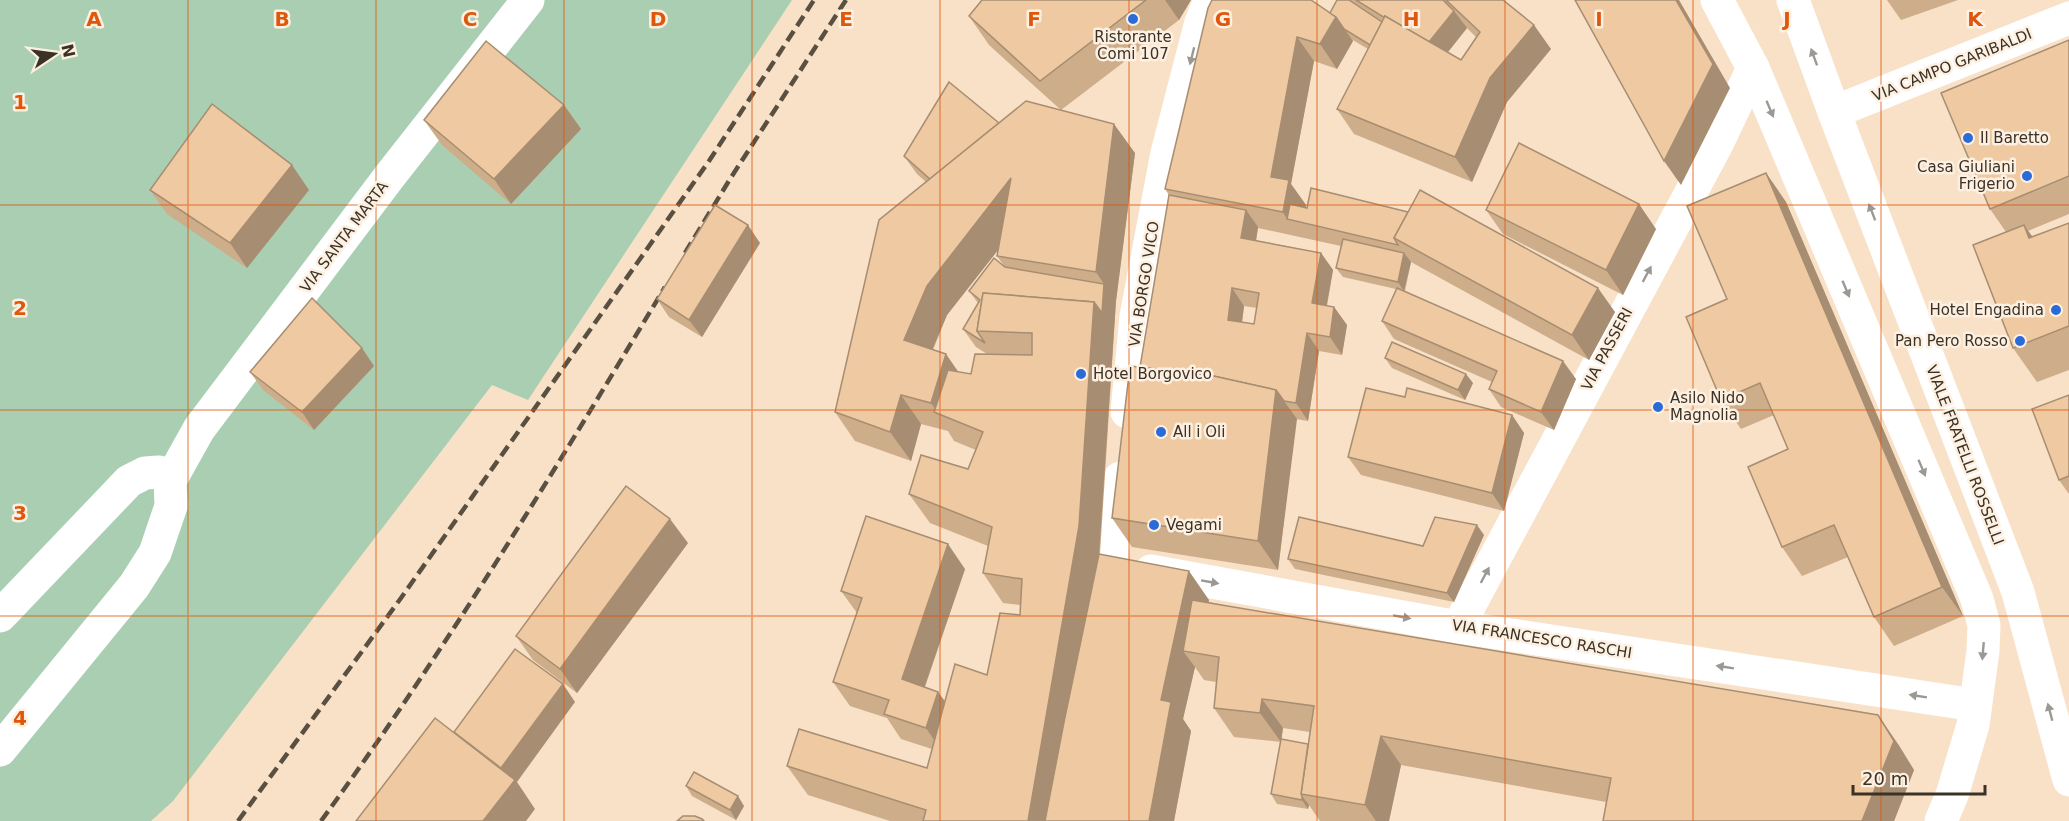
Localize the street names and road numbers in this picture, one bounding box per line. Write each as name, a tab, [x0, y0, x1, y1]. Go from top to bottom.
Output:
street label: VIA CAMPO GARIBALDI	[1870, 25, 2034, 105]
street label: VIA SANTA MARTA	[296, 177, 392, 296]
street label: VIA BORGO VICO	[1125, 220, 1163, 348]
street label: VIA PASSERI	[1578, 304, 1636, 394]
street label: VIALE FRATELLI ROSSELLI	[1922, 362, 2008, 548]
street label: VIA FRANCESCO RASCHI	[1451, 616, 1633, 662]

